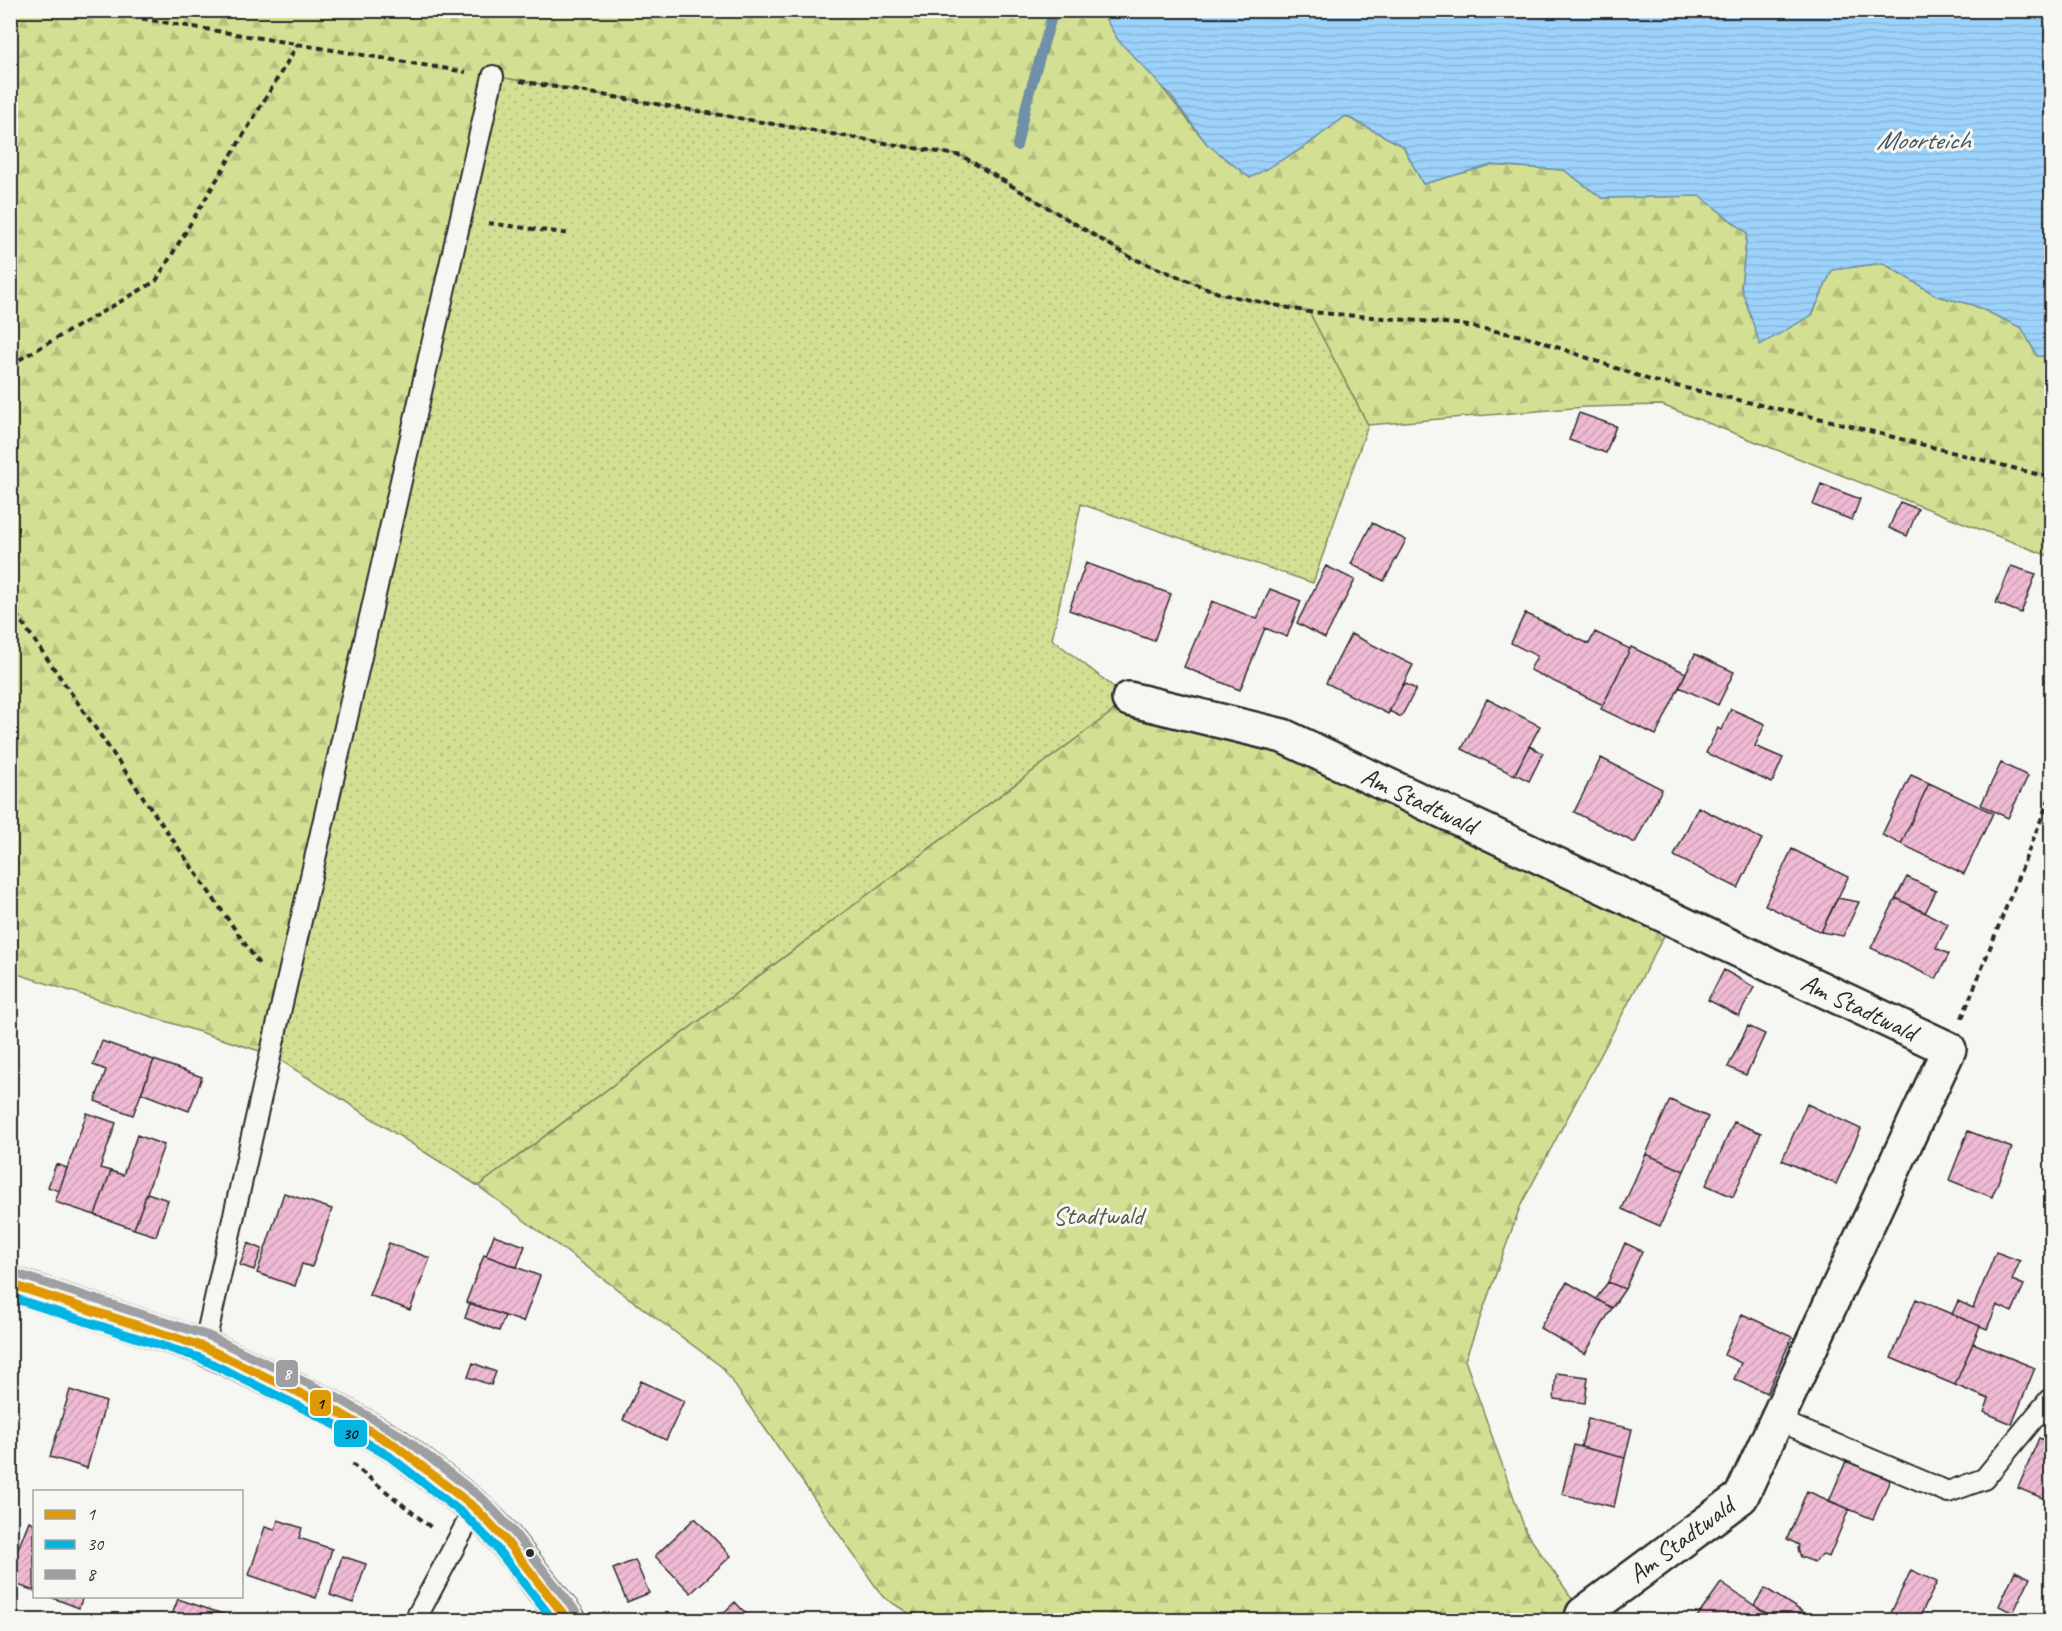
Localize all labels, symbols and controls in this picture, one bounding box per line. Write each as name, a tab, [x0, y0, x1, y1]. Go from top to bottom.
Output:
water label: Moorteich	[1876, 123, 1972, 157]
street label: Am Stadtwald	[1356, 759, 1486, 843]
street label: Am Stadtwald	[1796, 965, 1926, 1050]
park label: Stadtwald	[1053, 1199, 1147, 1232]
line badge: 8	[275, 1359, 299, 1388]
text: 8	[283, 1364, 292, 1384]
line badge: 1	[309, 1389, 332, 1417]
text: 1	[316, 1394, 325, 1414]
line badge: 30	[333, 1419, 368, 1448]
text: 30	[343, 1424, 359, 1444]
street label: Am Stadtwald	[1622, 1487, 1743, 1590]
legend	[33, 1490, 243, 1598]
text: 1	[87, 1503, 96, 1525]
text: 30	[87, 1533, 105, 1555]
unlabelled marker	[524, 1547, 536, 1559]
text: 8	[87, 1563, 97, 1585]

